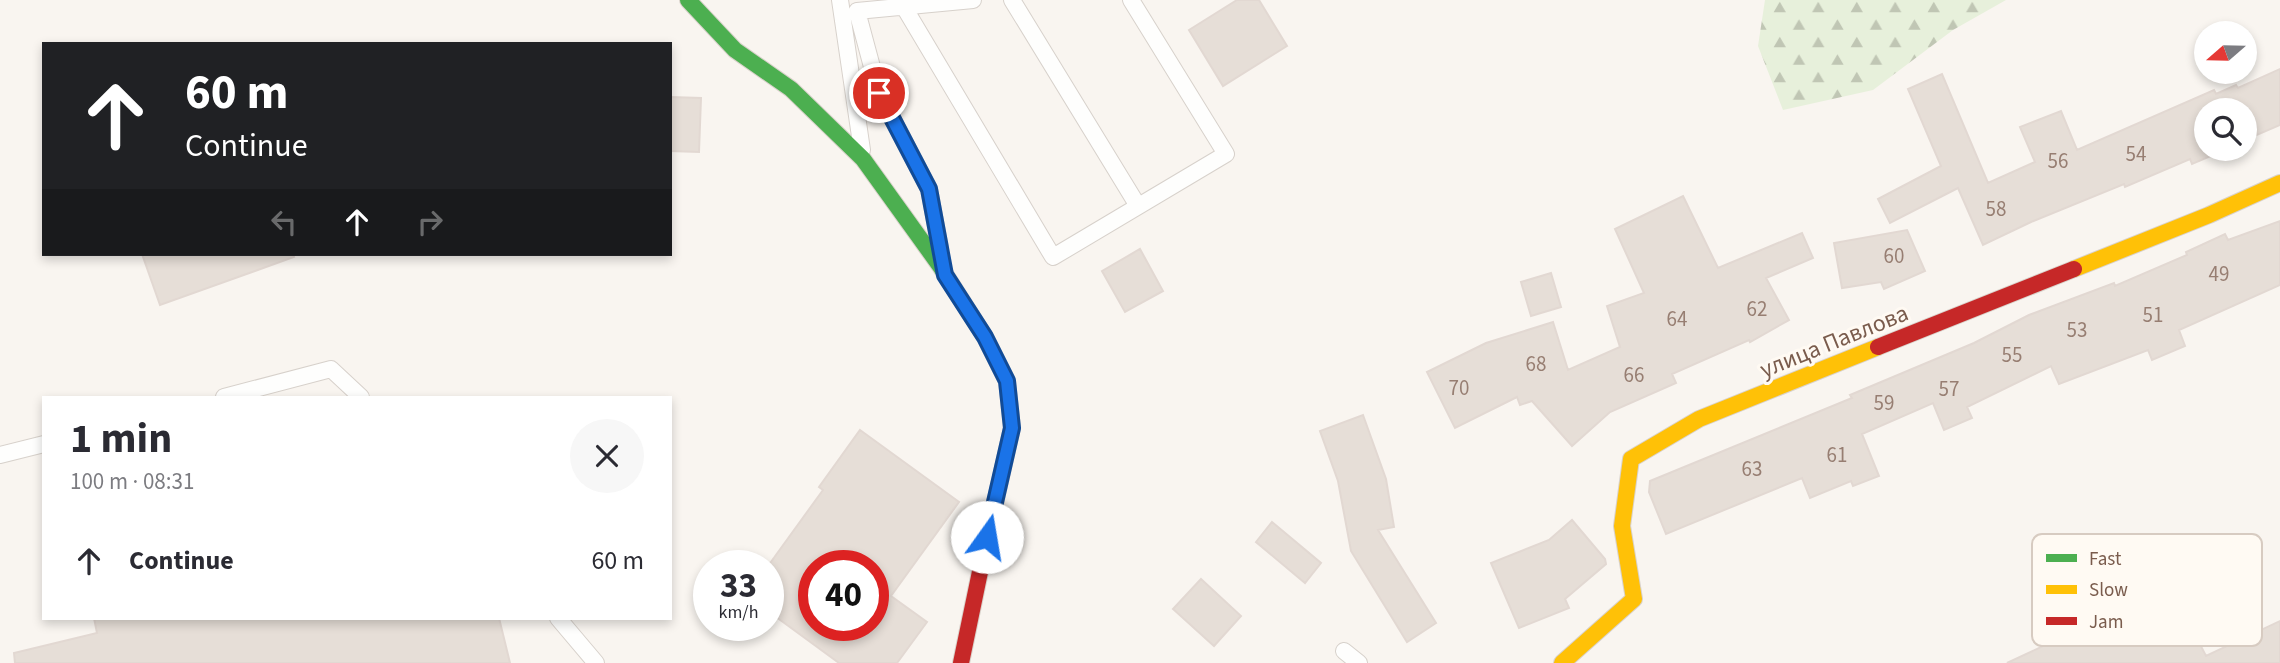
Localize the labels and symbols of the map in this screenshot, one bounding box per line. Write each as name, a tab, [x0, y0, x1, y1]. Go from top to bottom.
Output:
north arrow	[2194, 21, 2258, 84]
pin	[849, 63, 909, 123]
house number: 54	[2126, 139, 2146, 169]
house number: 56	[2048, 146, 2068, 176]
house number: 58	[1986, 194, 2006, 224]
house number: 60	[1884, 241, 1904, 271]
house number: 49	[2209, 259, 2229, 289]
house number: 62	[1747, 294, 1767, 324]
street label: улица Павлова	[1755, 296, 1914, 387]
house number: 51	[2143, 300, 2163, 330]
house number: 64	[1667, 304, 1687, 334]
house number: 53	[2067, 315, 2087, 345]
house number: 55	[2002, 340, 2022, 370]
house number: 68	[1526, 349, 1546, 379]
house number: 66	[1624, 360, 1644, 390]
house number: 70	[1449, 373, 1469, 403]
house number: 57	[1939, 374, 1959, 404]
house number: 59	[1874, 388, 1894, 418]
house number: 61	[1827, 440, 1847, 470]
house number: 63	[1742, 454, 1762, 484]
position arrow	[950, 500, 1024, 574]
legend	[2032, 534, 2262, 646]
text: Fast	[2089, 546, 2122, 573]
speed limit sign: 40	[798, 550, 889, 641]
text: Slow	[2089, 577, 2128, 604]
text: Jam	[2089, 609, 2123, 636]

